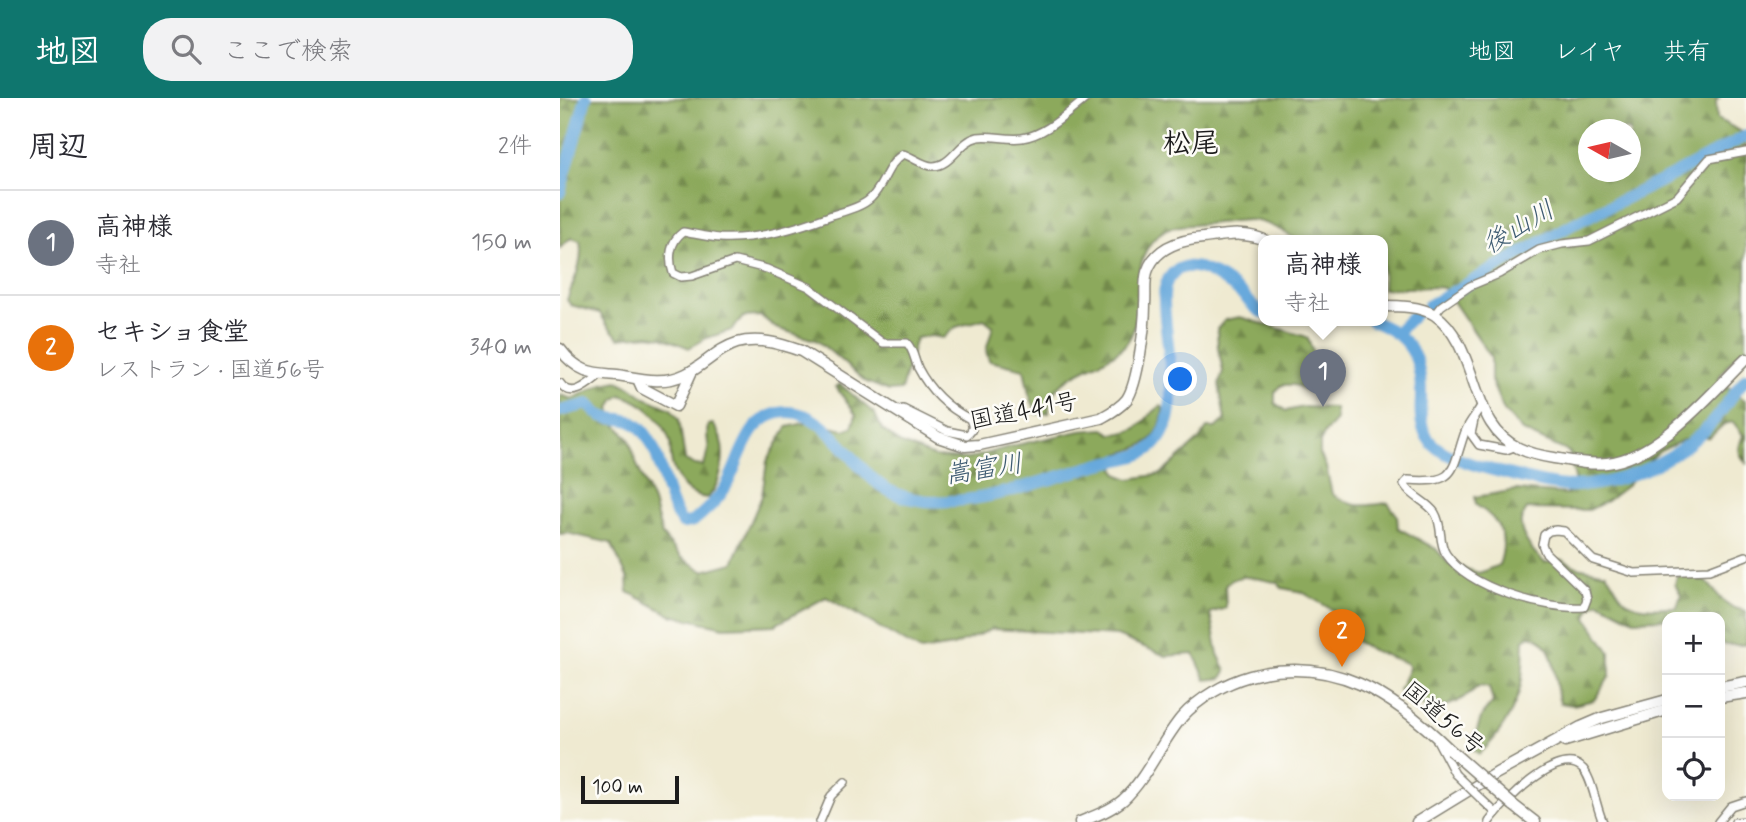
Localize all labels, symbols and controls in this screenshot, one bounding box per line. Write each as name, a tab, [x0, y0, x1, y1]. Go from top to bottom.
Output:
search box	[143, 18, 633, 81]
icon: search	[167, 30, 205, 68]
text: 地図	[35, 31, 101, 75]
text: ここで検索	[223, 35, 353, 69]
text: 地図	[1468, 37, 1516, 68]
text: レイヤ	[1554, 37, 1625, 68]
text: 共有	[1663, 37, 1711, 68]
north arrow	[1578, 119, 1641, 182]
district label: 松尾	[1163, 126, 1219, 163]
text: 周辺	[28, 128, 88, 167]
text: 2件	[498, 132, 532, 162]
water label: 後山川	[1477, 194, 1561, 262]
text: 高神様	[95, 211, 173, 245]
text: 1	[46, 228, 56, 258]
text: 150 m	[471, 228, 532, 258]
popup	[1258, 235, 1388, 326]
text: 高神様	[1284, 249, 1362, 283]
text: 寺社	[95, 251, 141, 281]
text: 寺社	[1284, 289, 1330, 319]
text: セキショ食堂	[95, 316, 249, 350]
text: 2	[45, 333, 57, 363]
text: 340 m	[469, 333, 532, 363]
pin: 1	[1300, 349, 1346, 407]
text: レストラン · 国道56号	[95, 356, 325, 386]
your location	[1163, 362, 1197, 396]
street label: 国道441号	[967, 386, 1081, 438]
water label: 嵩富川	[943, 447, 1025, 493]
pin: 2	[1319, 609, 1365, 667]
map controls	[1662, 612, 1725, 801]
button: +	[1662, 612, 1725, 675]
street label: 国道56号	[1395, 675, 1491, 763]
button: −	[1662, 675, 1725, 738]
button: locate	[1662, 738, 1725, 801]
scale bar	[581, 773, 679, 805]
text: 100 m	[592, 775, 643, 800]

